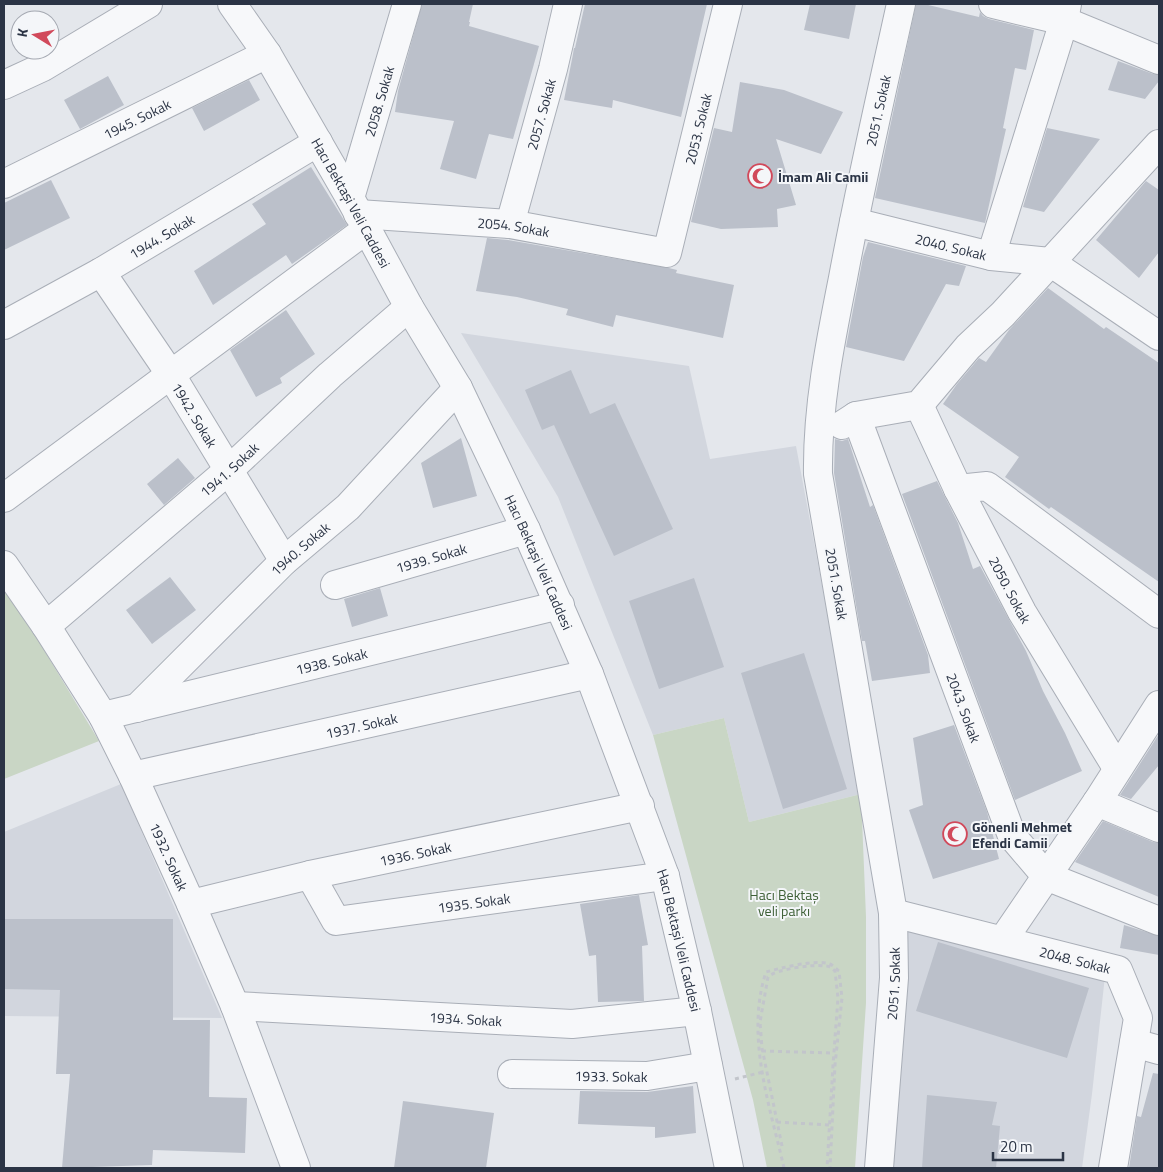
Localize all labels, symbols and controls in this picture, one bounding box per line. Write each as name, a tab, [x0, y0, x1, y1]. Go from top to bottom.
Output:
north arrow	[10, 10, 60, 60]
text: K	[11, 26, 33, 39]
street label: 2058. Sokak	[358, 63, 399, 139]
street label: 2051. Sokak	[859, 72, 896, 148]
street label: 2057. Sokak	[521, 76, 560, 152]
street label: 2053. Sokak	[679, 90, 716, 167]
street label: 1945. Sokak	[99, 93, 174, 144]
street label: Hacı Bektaşi Veli Caddesi	[307, 134, 396, 271]
mosque icon: İmam Ali Camii	[747, 163, 773, 189]
place label: İmam Ali Camii	[778, 166, 868, 187]
street label: 1944. Sokak	[125, 208, 198, 264]
street label: 2054. Sokak	[477, 211, 552, 242]
street label: 2040. Sokak	[913, 227, 989, 265]
street label: 1942. Sokak	[167, 378, 223, 452]
street label: 1941. Sokak	[195, 437, 263, 501]
street label: Hacı Bektaşi Veli Caddesi	[500, 491, 579, 633]
street label: 1940. Sokak	[265, 516, 334, 580]
street label: 1939. Sokak	[393, 537, 469, 578]
street label: 2051. Sokak	[820, 546, 854, 622]
street label: 2050. Sokak	[984, 552, 1037, 627]
street label: 1938. Sokak	[293, 642, 370, 679]
street label: 2043. Sokak	[942, 670, 987, 746]
street label: 1937. Sokak	[323, 707, 399, 743]
place label: Gönenli Mehmet Efendi Camii	[972, 816, 1072, 853]
street label: 1932. Sokak	[145, 819, 194, 894]
mosque icon: Gönenli Mehmet Efendi Camii	[942, 821, 968, 847]
street label: 1936. Sokak	[377, 835, 453, 871]
street label: Hacı Bektaşi Veli Caddesi	[653, 865, 707, 1013]
park label: Hacı Bektaş veli parkı	[749, 884, 819, 921]
street label: 1935. Sokak	[436, 887, 512, 917]
street label: 2048. Sokak	[1037, 940, 1113, 978]
street label: 2051. Sokak	[880, 947, 905, 1021]
street label: 1934. Sokak	[429, 1006, 503, 1031]
street label: 1933. Sokak	[574, 1064, 648, 1087]
scale bar	[993, 1130, 1063, 1162]
text: 20 m	[1000, 1135, 1033, 1158]

